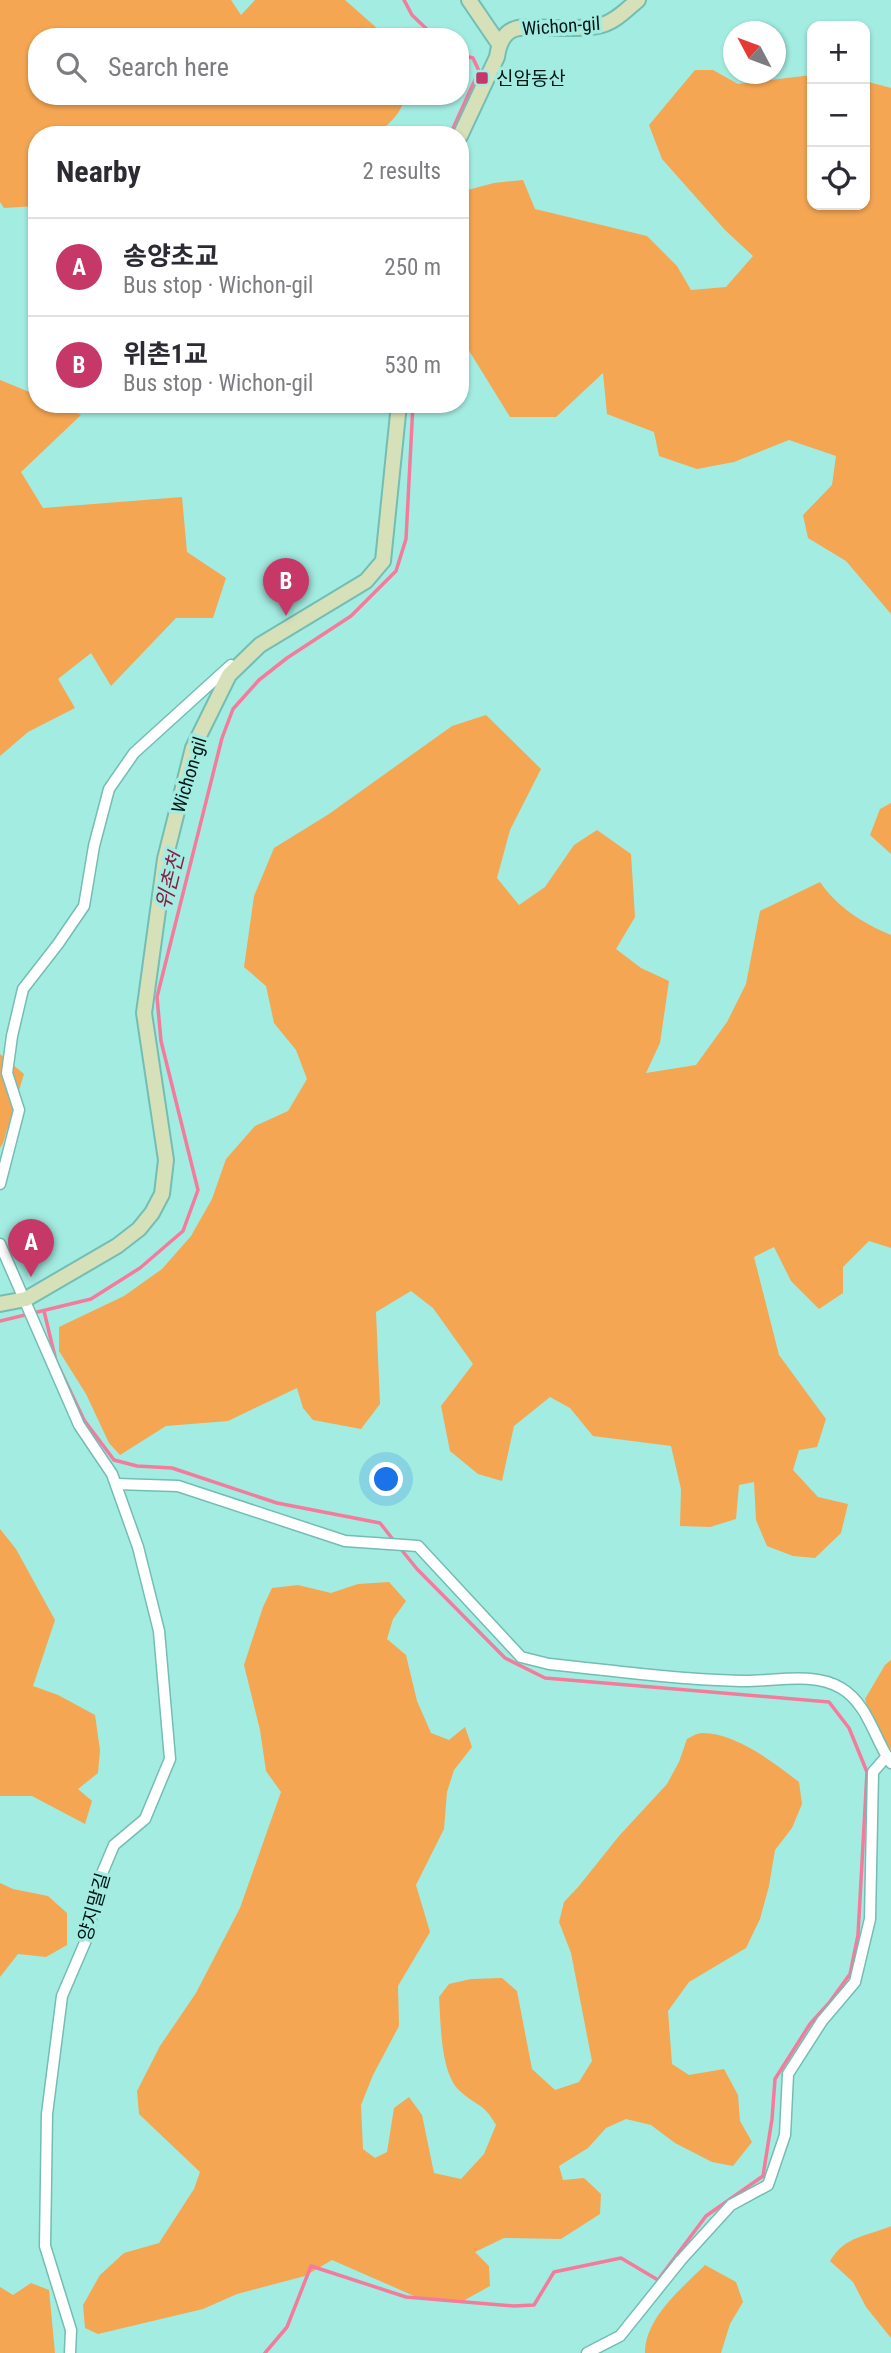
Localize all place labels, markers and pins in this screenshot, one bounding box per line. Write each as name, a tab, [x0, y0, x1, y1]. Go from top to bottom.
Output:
place label: 신암동산	[496, 67, 566, 90]
marker: 신암동산	[474, 70, 490, 86]
pin: B	[263, 558, 309, 616]
pin: A	[8, 1219, 54, 1277]

